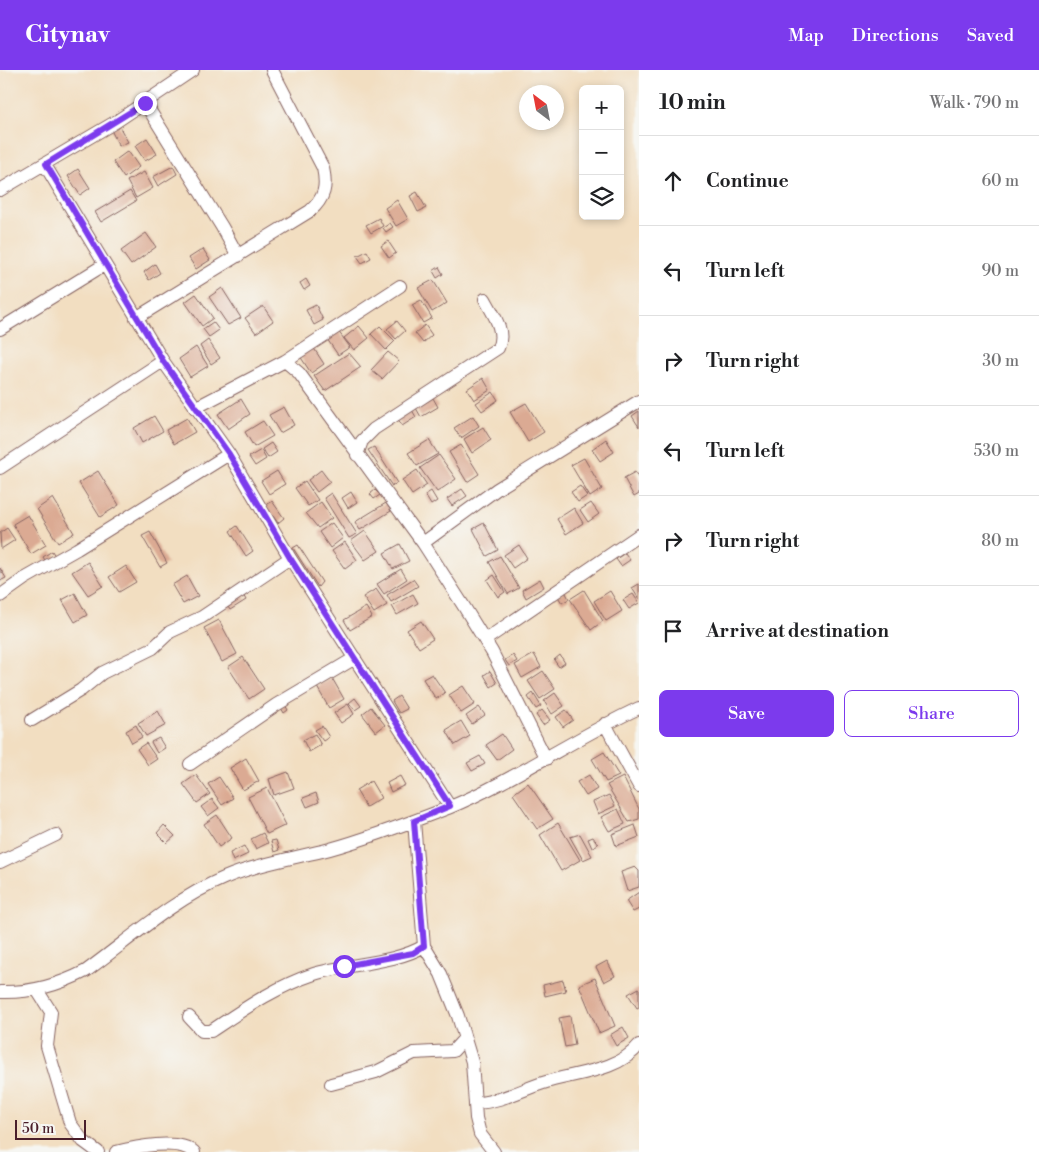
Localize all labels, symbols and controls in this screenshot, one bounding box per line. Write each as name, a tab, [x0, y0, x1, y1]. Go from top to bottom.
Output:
text: Citynav	[25, 20, 110, 50]
text: Map	[788, 24, 824, 47]
text: Directions	[852, 24, 939, 47]
text: Saved	[967, 24, 1014, 47]
north arrow	[519, 85, 564, 130]
map controls	[579, 85, 624, 220]
button: +	[579, 85, 624, 130]
text: 10 min	[659, 90, 726, 116]
route end	[134, 92, 157, 115]
text: Walk · 790 m	[930, 93, 1019, 113]
button: −	[579, 130, 624, 175]
icon: ahead	[659, 167, 687, 195]
text: Continue	[706, 169, 789, 193]
text: 60 m	[981, 171, 1019, 191]
button: layers	[579, 175, 624, 220]
icon: left	[659, 257, 687, 285]
text: Turn left	[706, 259, 785, 283]
text: 90 m	[981, 261, 1019, 281]
icon: right	[659, 347, 687, 375]
text: Turn right	[706, 349, 799, 373]
text: 30 m	[982, 351, 1019, 371]
icon: left	[659, 437, 687, 465]
text: Turn left	[706, 439, 785, 463]
text: 530 m	[973, 441, 1019, 461]
icon: right	[659, 527, 687, 555]
text: Turn right	[706, 529, 799, 553]
text: 80 m	[981, 531, 1019, 551]
icon: arrive	[659, 617, 687, 645]
text: Arrive at destination	[706, 619, 889, 643]
button: Save	[659, 690, 834, 737]
button: Share	[844, 690, 1019, 737]
route start	[333, 955, 356, 978]
scale bar	[15, 1117, 86, 1140]
text: 50 m	[22, 1120, 54, 1138]

